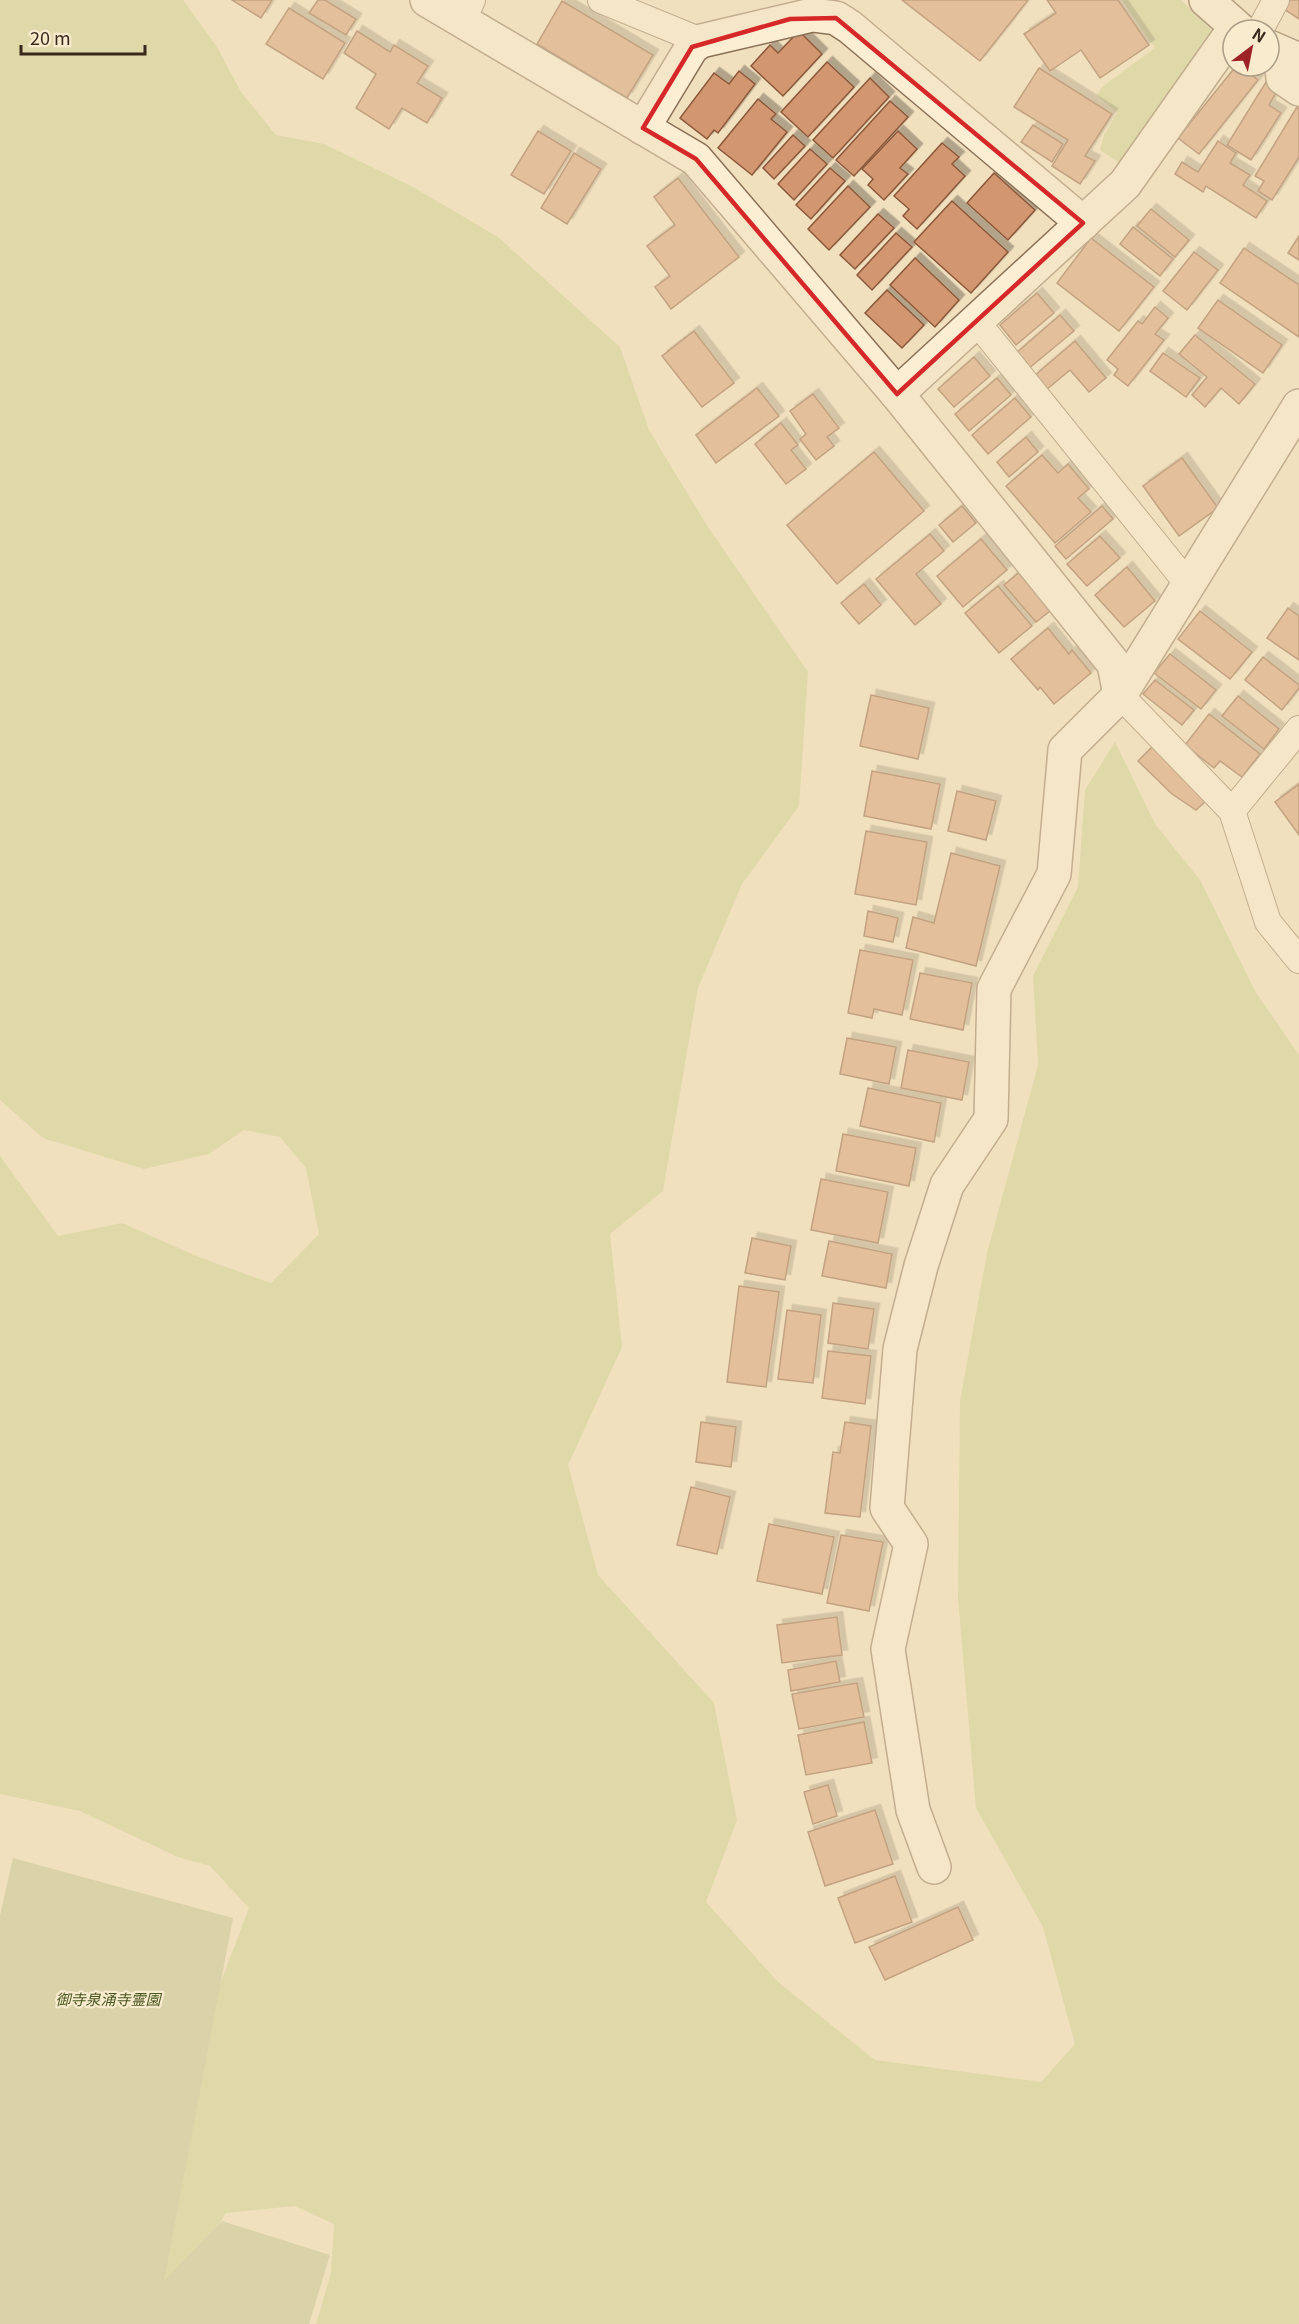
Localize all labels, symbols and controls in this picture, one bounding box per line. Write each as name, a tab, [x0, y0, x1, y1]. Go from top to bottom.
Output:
scale bar	[21, 18, 146, 56]
north arrow	[1221, 18, 1281, 78]
text: N	[1248, 21, 1271, 48]
text: 20 m	[30, 24, 71, 50]
park label: 御寺泉涌寺霊園	[55, 1988, 162, 2009]

